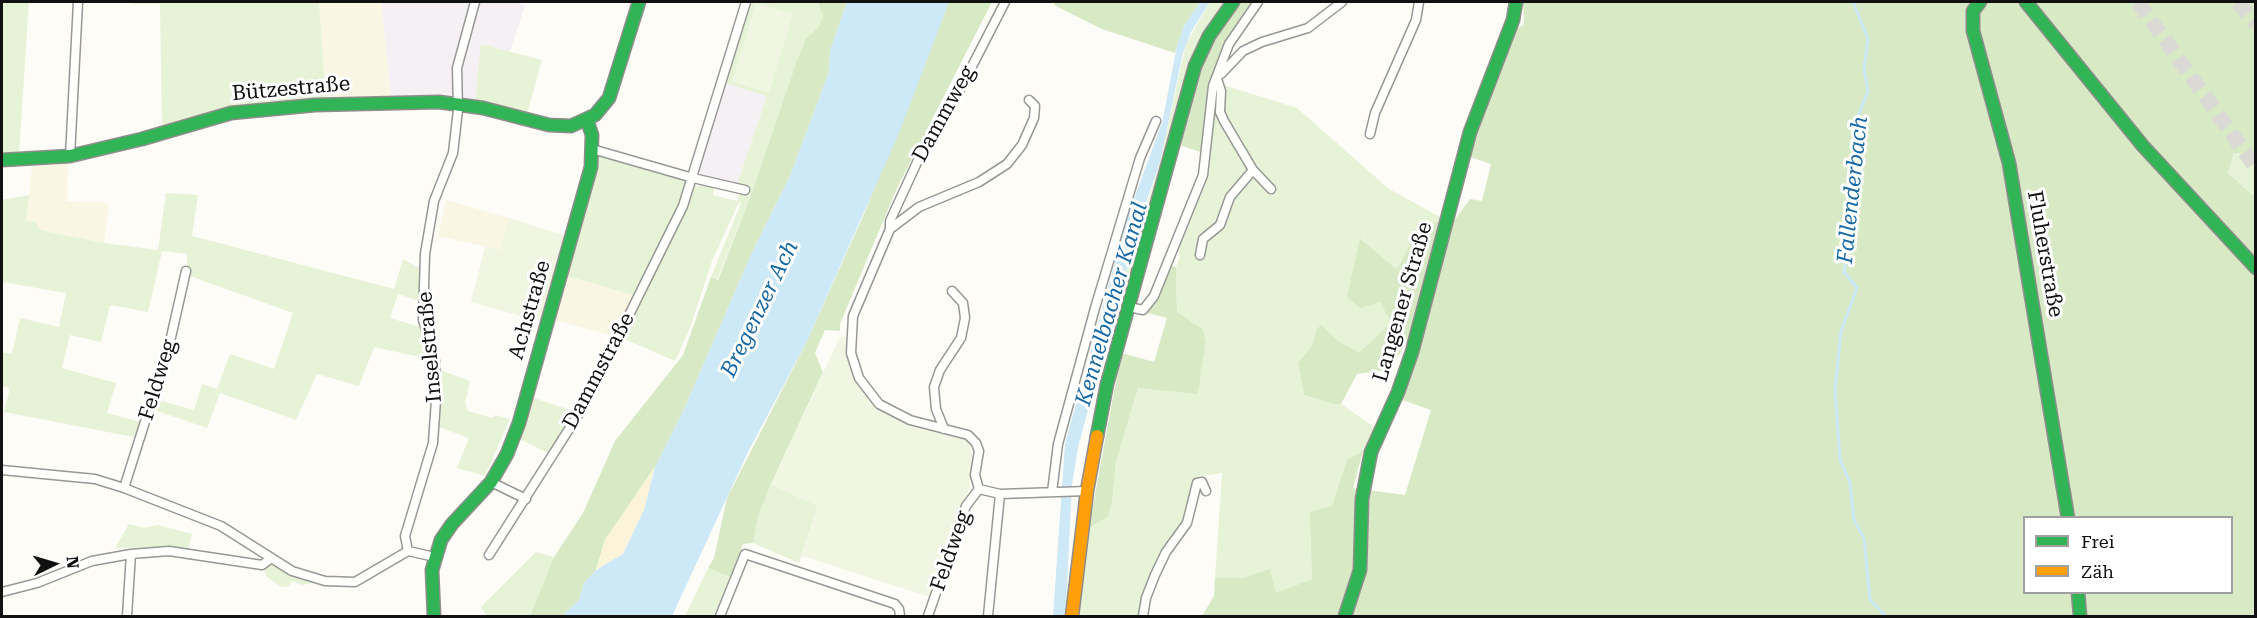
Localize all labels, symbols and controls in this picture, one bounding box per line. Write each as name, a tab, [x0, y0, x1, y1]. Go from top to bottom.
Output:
street label: Dammweg	[907, 62, 981, 166]
street label: Bützestraße	[231, 71, 351, 107]
water label: Fallenderbach	[1832, 115, 1874, 265]
street label: Fluherstraße	[2021, 189, 2069, 319]
water label: Kennelbacher Kanal	[1070, 199, 1154, 409]
street label: Langener Straße	[1368, 219, 1438, 385]
water label: Bregenzer Ach	[716, 237, 804, 381]
street label: Achstraße	[504, 257, 556, 363]
street label: Inselstraße	[413, 290, 447, 404]
street label: Dammstraße	[558, 309, 640, 433]
street label: Feldweg	[134, 337, 182, 423]
street label: Feldweg	[926, 508, 976, 594]
legend	[2023, 516, 2233, 594]
text: Frei	[2081, 531, 2114, 552]
north arrow	[24, 534, 84, 594]
text: N	[62, 555, 82, 569]
text: Zäh	[2081, 561, 2114, 582]

